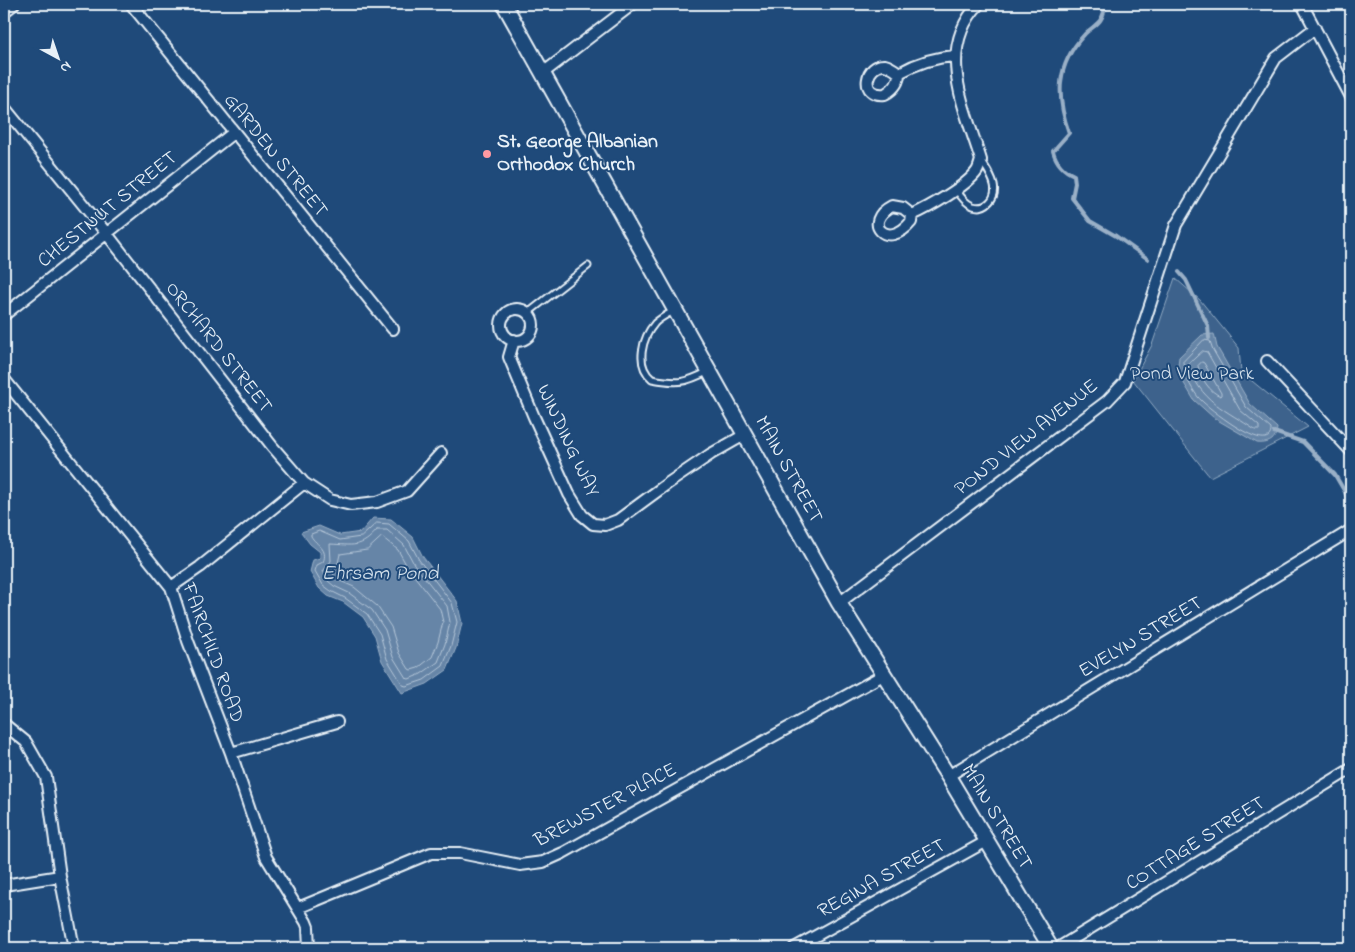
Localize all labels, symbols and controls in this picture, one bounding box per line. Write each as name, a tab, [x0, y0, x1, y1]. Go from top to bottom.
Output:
north arrow	[32, 32, 82, 82]
text: N	[55, 56, 76, 78]
street label: GARDEN STREET	[216, 88, 334, 224]
place label: St. George Albanian Orthodox Church	[497, 128, 658, 180]
street label: CHESTNUT STREET	[32, 144, 184, 276]
marker: St. George Albanian Orthodox Church	[481, 148, 493, 160]
street label: ORCHARD STREET	[157, 276, 279, 420]
park label: Pond View Park	[1130, 360, 1254, 389]
street label: POND VIEW AVENUE	[949, 373, 1105, 503]
street label: WINDING WAY	[528, 380, 606, 502]
street label: MAIN STREET	[747, 411, 829, 529]
water label: Ehrsam Pond	[322, 559, 440, 589]
street label: FAIRCHILD ROAD	[173, 578, 251, 727]
street label: EVELYN STREET	[1074, 590, 1208, 686]
street label: BREWSTER PLACE	[529, 756, 682, 856]
street label: MAIN STREET	[953, 759, 1039, 875]
street label: COTTAGE STREET	[1121, 789, 1271, 899]
street label: REGINA STREET	[813, 832, 951, 926]

